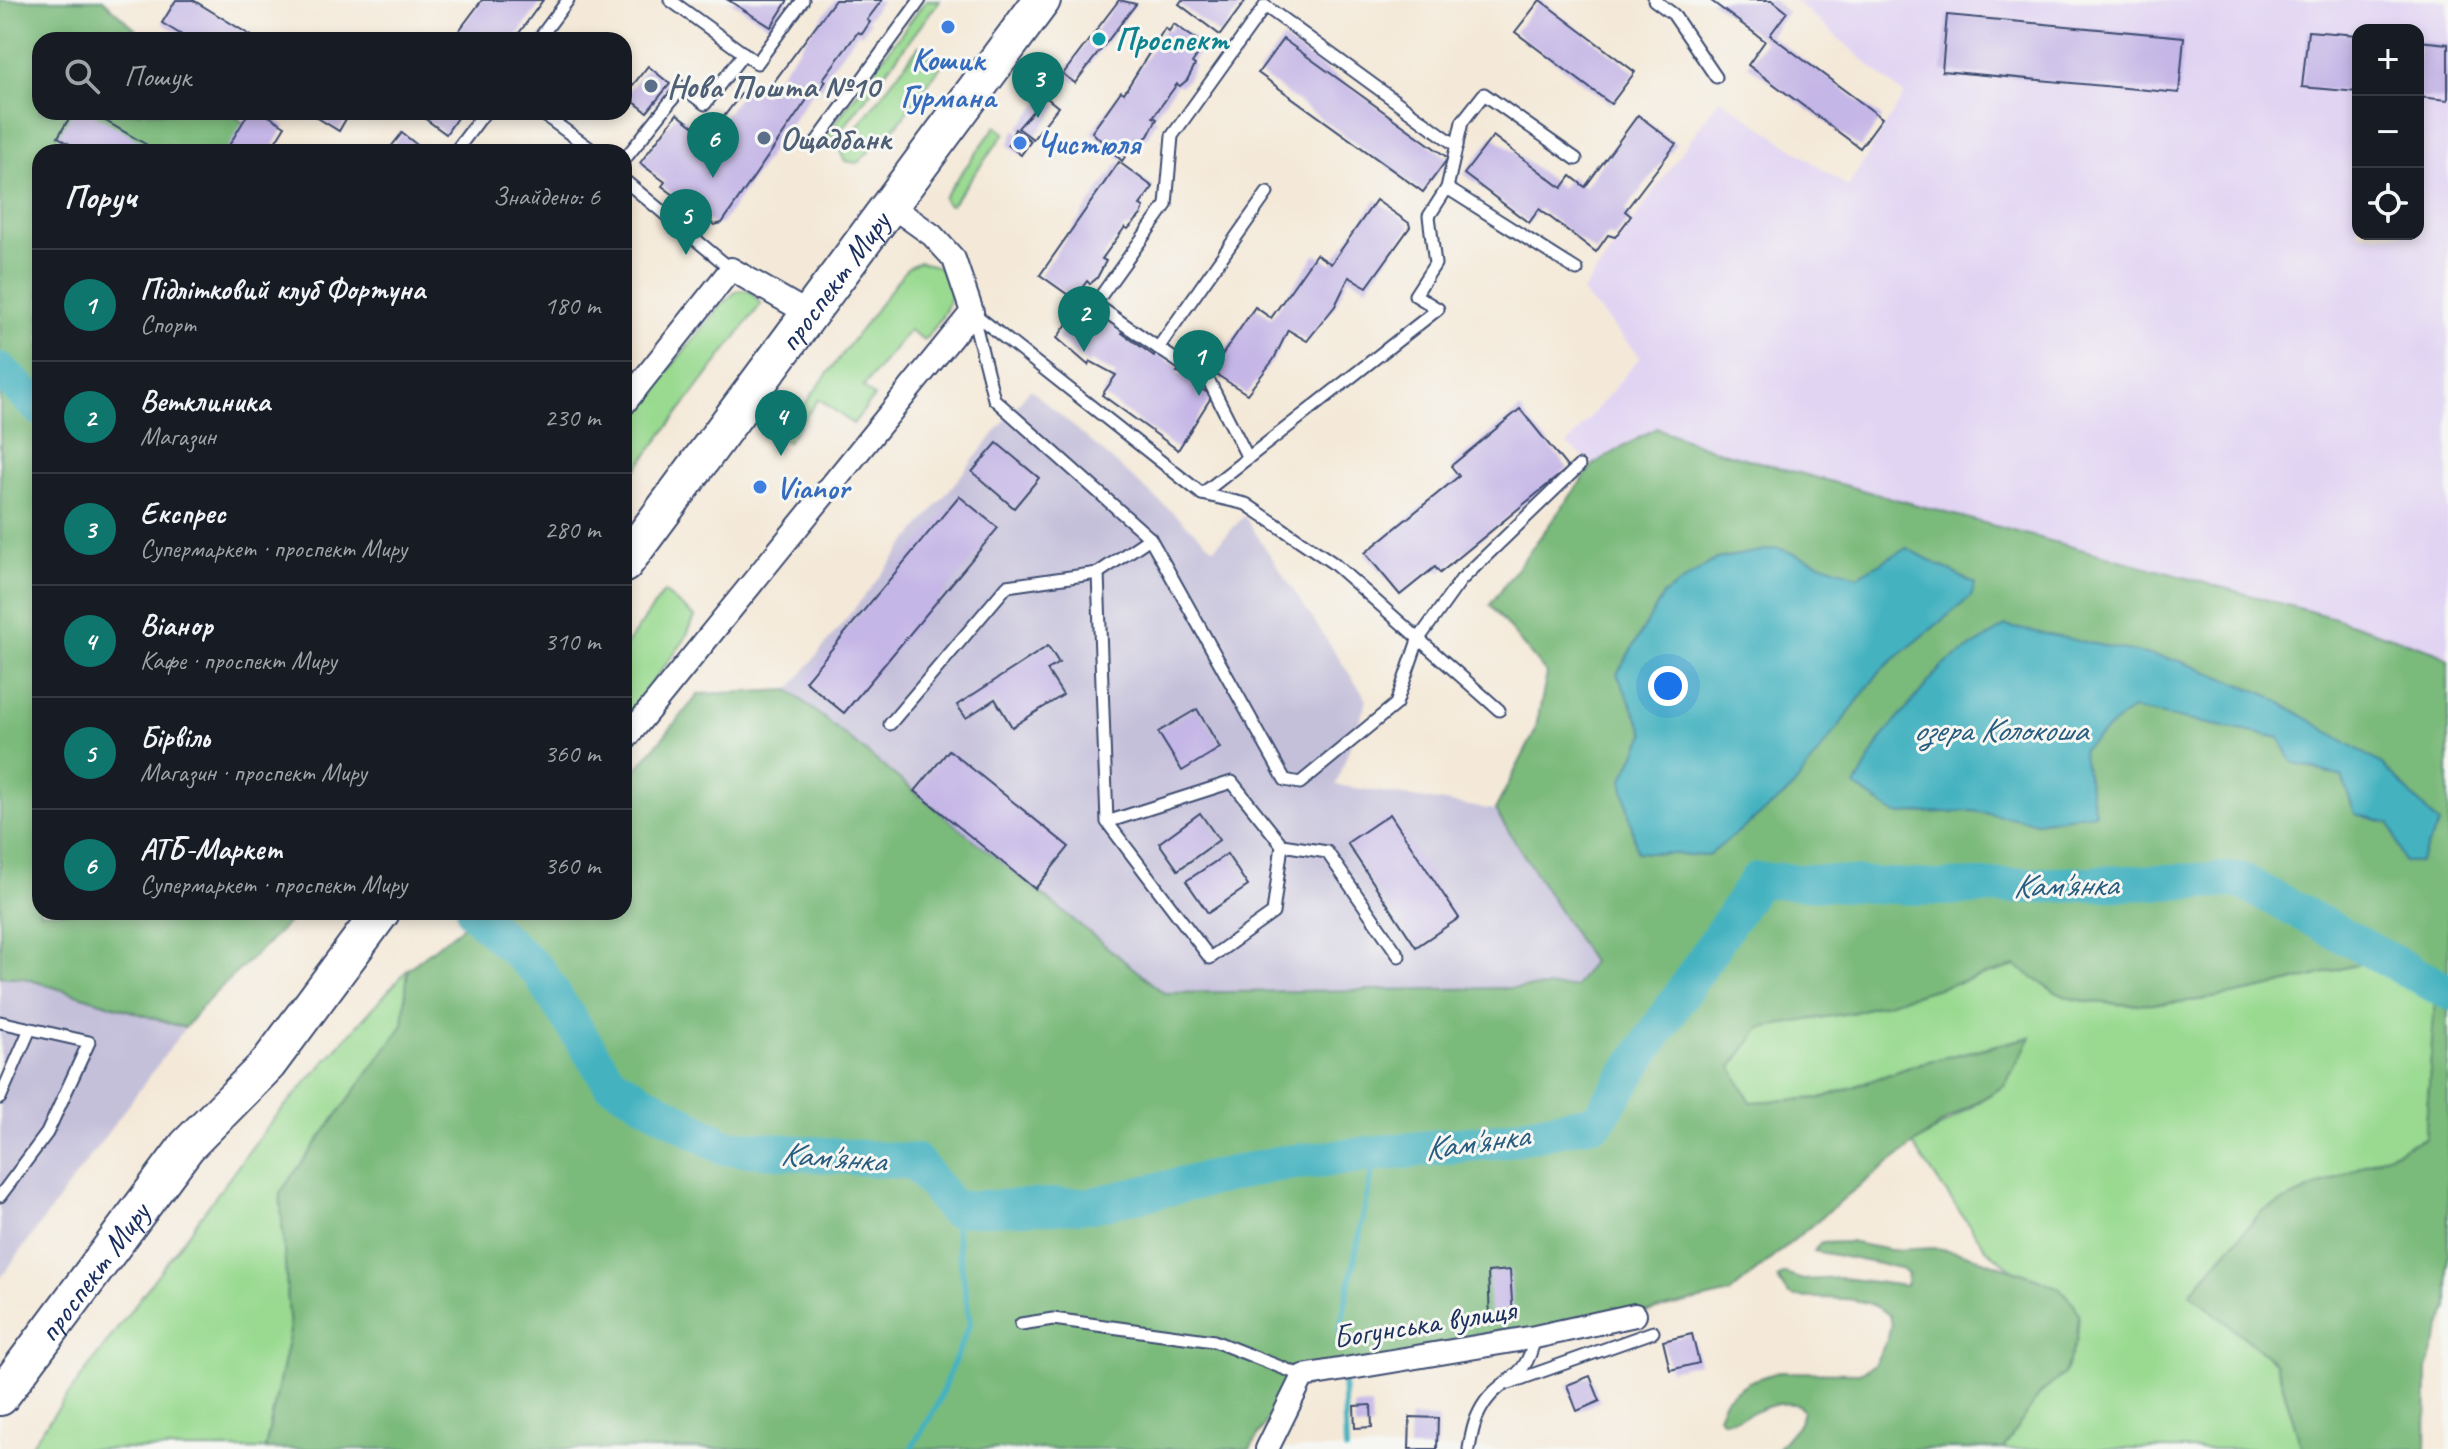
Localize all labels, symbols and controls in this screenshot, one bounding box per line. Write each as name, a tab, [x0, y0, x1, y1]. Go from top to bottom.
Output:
marker: Кошик Гурмана	[939, 18, 957, 36]
place label: Проспект	[1115, 19, 1231, 60]
map controls	[2352, 24, 2424, 240]
button: +	[2352, 24, 2424, 96]
marker: Проспект	[1090, 30, 1108, 48]
search box	[32, 32, 632, 120]
place label: Кошик Гурмана	[901, 39, 998, 117]
pin: 3	[1012, 52, 1064, 118]
icon: search	[60, 54, 104, 98]
text: Пошук	[124, 57, 191, 95]
place label: Нова Пошта №10	[667, 66, 883, 107]
marker: Нова Пошта №10	[642, 77, 660, 95]
button: −	[2352, 96, 2424, 168]
pin: 6	[687, 112, 739, 178]
place label: Ощадбанк	[780, 118, 893, 159]
place label: Чистюля	[1036, 123, 1143, 164]
marker: Ощадбанк	[755, 129, 773, 147]
marker: Чистюля	[1011, 134, 1029, 152]
button: locate	[2352, 168, 2424, 240]
text: Поруч	[64, 175, 137, 218]
text: Знайдено: 6	[493, 180, 600, 213]
pin: 5	[660, 189, 712, 255]
street label: проспект Миру	[769, 201, 901, 360]
text: Підлітковий клуб Фортуна	[140, 270, 425, 308]
pin: 2	[1058, 286, 1110, 352]
text: 1	[84, 289, 96, 322]
text: 180 m	[544, 289, 600, 322]
text: Спорт	[140, 308, 196, 341]
pin: 1	[1173, 330, 1225, 396]
text: Ветклиника	[140, 382, 270, 420]
pin: 4	[755, 390, 807, 456]
text: 2	[84, 401, 96, 434]
text: 230 m	[544, 401, 600, 434]
text: Магазин	[140, 420, 216, 453]
place label: Vianor	[776, 467, 852, 508]
marker: Vianor	[751, 478, 769, 496]
text: Експрес	[140, 494, 226, 532]
text: 3	[84, 513, 96, 546]
text: 280 m	[544, 513, 600, 546]
text: Супермаркет · проспект Миру	[140, 532, 407, 565]
text: Віанор	[140, 606, 213, 644]
text: 4	[84, 625, 96, 658]
text: 310 m	[544, 625, 600, 658]
text: Кафе · проспект Миру	[140, 644, 337, 677]
your location	[1648, 666, 1688, 706]
water label: озера Колокоша	[1913, 708, 2090, 752]
text: Бірвіль	[140, 718, 210, 756]
text: 5	[84, 737, 96, 770]
text: 360 m	[544, 737, 600, 770]
text: Магазин · проспект Миру	[140, 756, 367, 789]
text: АТБ-Маркет	[140, 830, 283, 868]
text: 6	[84, 849, 96, 882]
text: 360 m	[544, 849, 600, 882]
water label: Кам'янка	[2012, 862, 2121, 907]
text: Супермаркет · проспект Миру	[140, 868, 407, 901]
water label: Кам'янка	[1421, 1112, 1534, 1170]
water label: Кам'янка	[779, 1131, 890, 1182]
street label: проспект Миру	[28, 1192, 161, 1350]
street label: Богунська вулиця	[1330, 1289, 1520, 1358]

